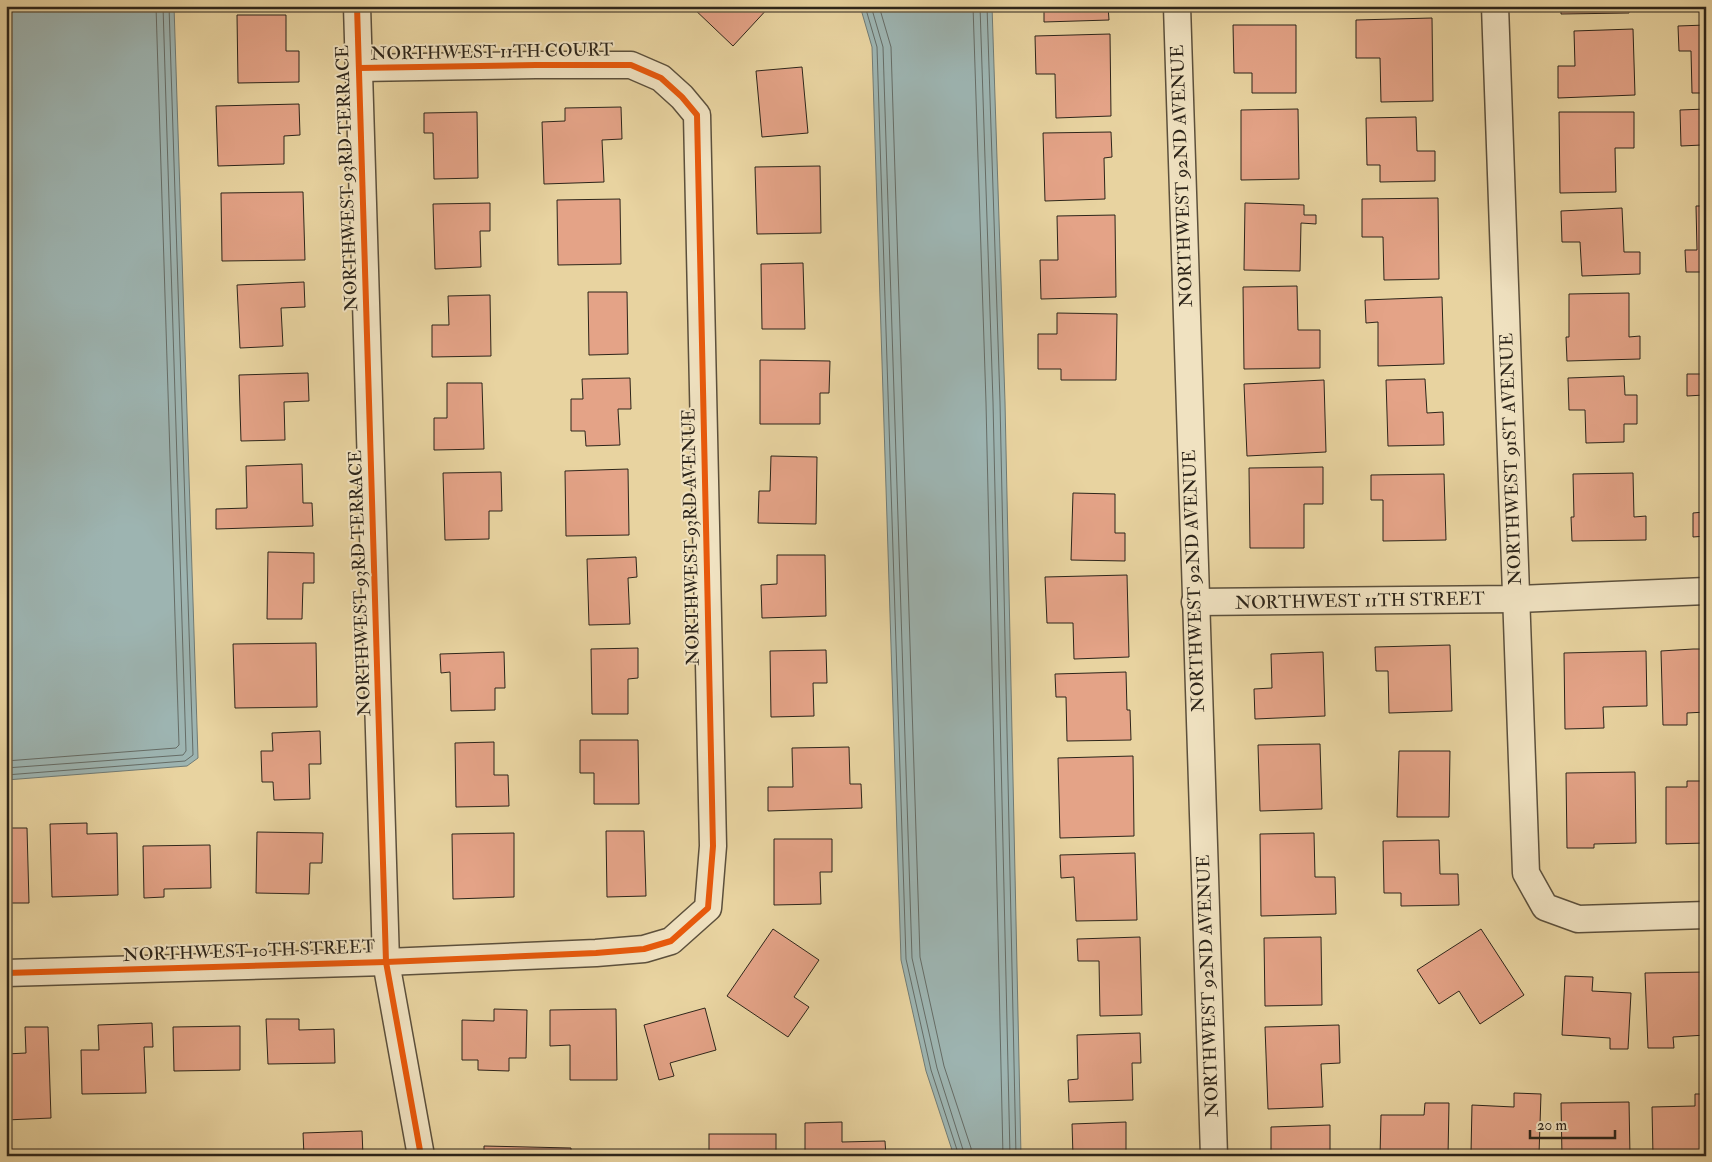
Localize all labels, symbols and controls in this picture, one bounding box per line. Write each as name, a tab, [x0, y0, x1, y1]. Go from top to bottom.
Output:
street label: NORTHWEST 11TH COURT	[370, 38, 614, 66]
street label: NORTHWEST 93RD TERRACE	[331, 44, 363, 311]
street label: NORTHWEST 92ND AVENUE	[1166, 44, 1198, 308]
street label: NORTHWEST 91ST AVENUE	[1495, 332, 1527, 585]
street label: NORTHWEST 93RD AVENUE	[677, 408, 705, 666]
street label: NORTHWEST 93RD TERRACE	[344, 449, 376, 716]
street label: NORTHWEST 92ND AVENUE	[1178, 449, 1210, 713]
street label: NORTHWEST 11TH STREET	[1235, 587, 1486, 615]
street label: NORTHWEST 92ND AVENUE	[1192, 854, 1224, 1118]
street label: NORTHWEST 10TH STREET	[122, 935, 376, 967]
scale bar	[1530, 1107, 1614, 1139]
text: 20 m	[1537, 1116, 1567, 1135]

